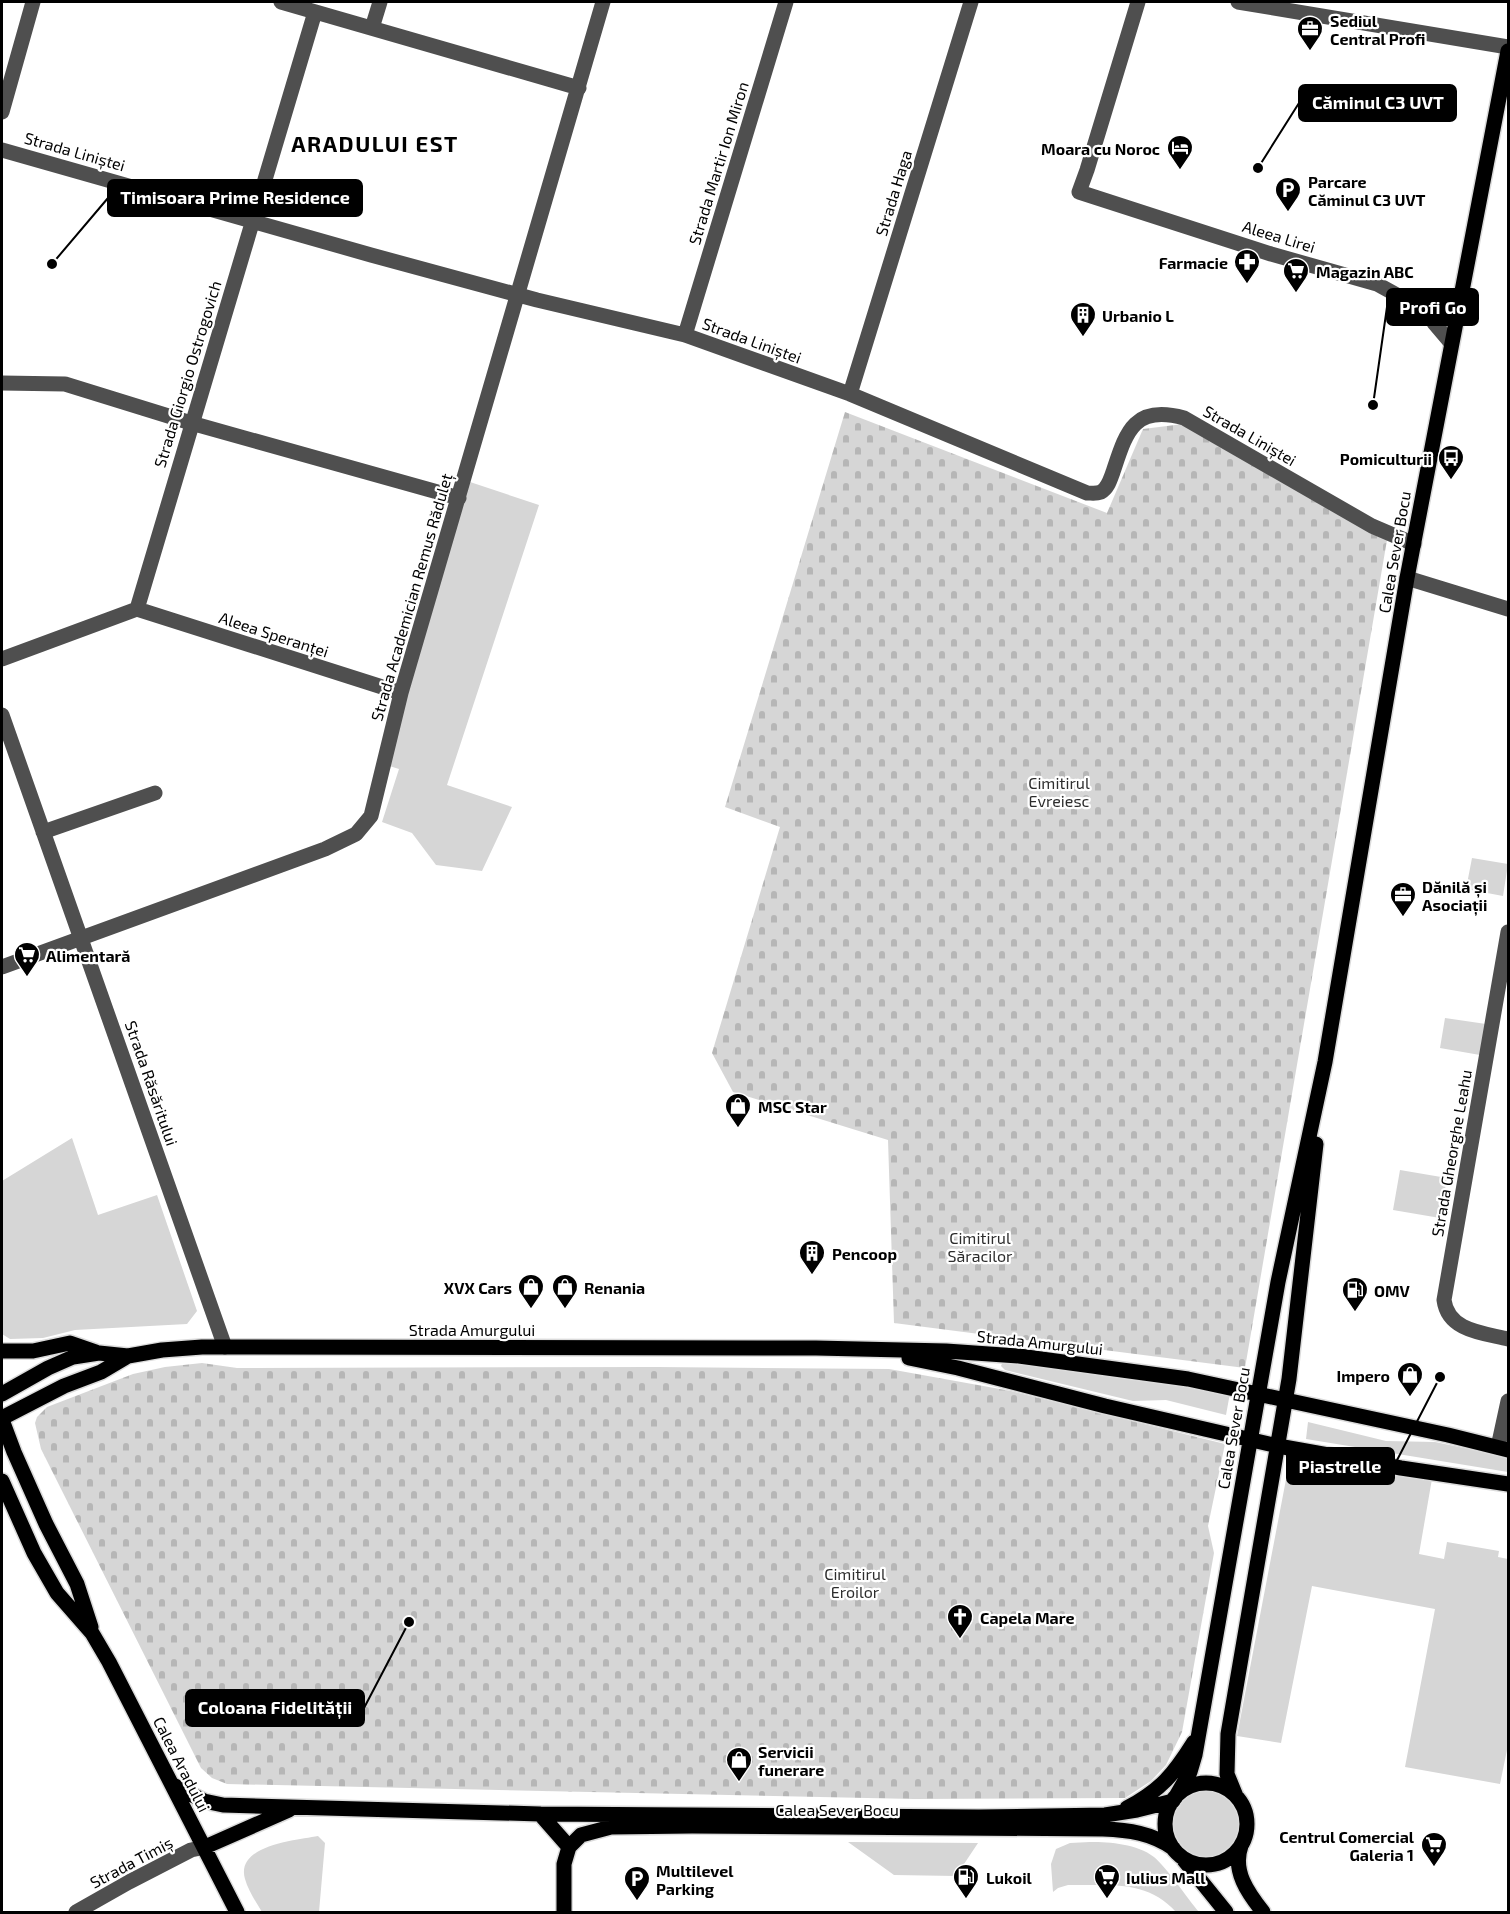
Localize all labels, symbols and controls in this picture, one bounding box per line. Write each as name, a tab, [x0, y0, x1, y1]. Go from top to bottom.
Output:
place label: Sediul Central Profi	[1330, 11, 1426, 48]
office icon: Sediul Central Profi	[1295, 14, 1325, 52]
street label: Strada Martir Ion Miron	[684, 79, 752, 247]
callout: Căminul C3 UVT	[1299, 85, 1456, 121]
text: Căminul C3 UVT	[1312, 91, 1444, 113]
street label: Strada Liniștei	[22, 128, 128, 176]
district label: ARADULUI EST	[291, 130, 459, 156]
hotel icon: Moara cu Noroc	[1165, 133, 1195, 171]
place label: Moara cu Noroc	[1041, 139, 1160, 158]
street label: Strada Haga	[871, 148, 915, 238]
place label: Parcare Căminul C3 UVT	[1308, 172, 1426, 209]
parking icon: Parcare Căminul C3 UVT	[1273, 175, 1303, 213]
callout: Timisoara Prime Residence	[108, 180, 362, 216]
text: Timisoara Prime Residence	[120, 186, 350, 208]
street label: Aleea Lirei	[1240, 216, 1318, 256]
pharmacy icon: Farmacie	[1232, 247, 1262, 285]
place label: Farmacie	[1159, 253, 1228, 272]
supermarket icon: Magazin ABC	[1281, 256, 1311, 294]
place label: Magazin ABC	[1316, 262, 1414, 281]
street label: Strada Giorgio Ostrogovich	[150, 278, 224, 470]
callout: Profi Go	[1387, 289, 1478, 325]
text: Profi Go	[1399, 296, 1467, 318]
building icon: Urbanio L	[1068, 300, 1098, 338]
place label: Urbanio L	[1102, 306, 1174, 325]
street label: Strada Liniștei	[699, 313, 804, 369]
street label: Strada Liniștei	[1199, 401, 1300, 471]
bus stop icon: Pomiculturii	[1436, 443, 1466, 481]
place label: Pomiculturii	[1340, 449, 1432, 468]
street label: Strada Academician Remus Răduleț	[366, 471, 457, 724]
street label: Calea Sever Bocu	[1374, 489, 1414, 615]
street label: Aleea Speranței	[216, 607, 331, 663]
park label: Cimitirul Evreiesc	[1028, 773, 1090, 810]
place label: Dănilă și Asociații	[1422, 877, 1487, 916]
office icon: Dănilă și Asociații	[1388, 880, 1418, 918]
supermarket icon: Alimentară	[12, 940, 42, 978]
place label: Alimentară	[46, 946, 130, 965]
street label: Strada Răsăritului	[122, 1018, 182, 1148]
street label: Strada Gheorghe Leahu	[1427, 1068, 1475, 1238]
shop icon: MSC Star	[723, 1091, 753, 1129]
place label: MSC Star	[758, 1097, 827, 1116]
park label: Cimitirul Săracilor	[947, 1228, 1013, 1265]
building icon: Pencoop	[797, 1238, 827, 1276]
place label: Pencoop	[832, 1244, 897, 1263]
shop icon: XVX Cars	[516, 1272, 546, 1310]
shop icon: Renania	[550, 1272, 580, 1310]
fuel station icon: OMV	[1340, 1275, 1370, 1313]
place label: XVX Cars	[444, 1278, 512, 1297]
place label: Renania	[584, 1278, 645, 1297]
place label: OMV	[1374, 1281, 1411, 1300]
street label: Strada Amurgului	[409, 1320, 535, 1339]
street label: Strada Amurgului	[976, 1326, 1104, 1358]
shop icon: Impero	[1395, 1360, 1425, 1398]
street label: Calea Sever Bocu	[1213, 1365, 1253, 1491]
place label: Impero	[1336, 1366, 1390, 1385]
callout: Piastrelle	[1287, 1448, 1394, 1484]
text: Piastrelle	[1299, 1455, 1381, 1477]
park label: Cimitirul Eroilor	[824, 1564, 886, 1601]
church icon: Capela Mare	[945, 1602, 975, 1640]
place label: Capela Mare	[980, 1608, 1074, 1627]
callout: Coloana Fidelității	[186, 1690, 364, 1726]
text: Coloana Fidelității	[198, 1696, 352, 1720]
street label: Calea Aradului	[150, 1713, 214, 1815]
place label: Servicii funerare	[758, 1742, 824, 1779]
shop icon: Servicii funerare	[724, 1745, 754, 1783]
street label: Calea Sever Bocu	[775, 1800, 899, 1819]
place label: Centrul Comercial Galeria 1	[1279, 1827, 1415, 1864]
supermarket icon: Centrul Comercial Galeria 1	[1419, 1830, 1449, 1868]
street label: Strada Timiș	[86, 1832, 176, 1893]
place label: Multilevel Parking	[656, 1861, 734, 1898]
fuel station icon: Lukoil	[951, 1862, 981, 1900]
supermarket icon: Iulius Mall	[1092, 1862, 1122, 1900]
parking icon: Multilevel Parking	[622, 1864, 652, 1902]
place label: Lukoil	[986, 1868, 1033, 1887]
place label: Iulius Mall	[1126, 1868, 1206, 1887]

